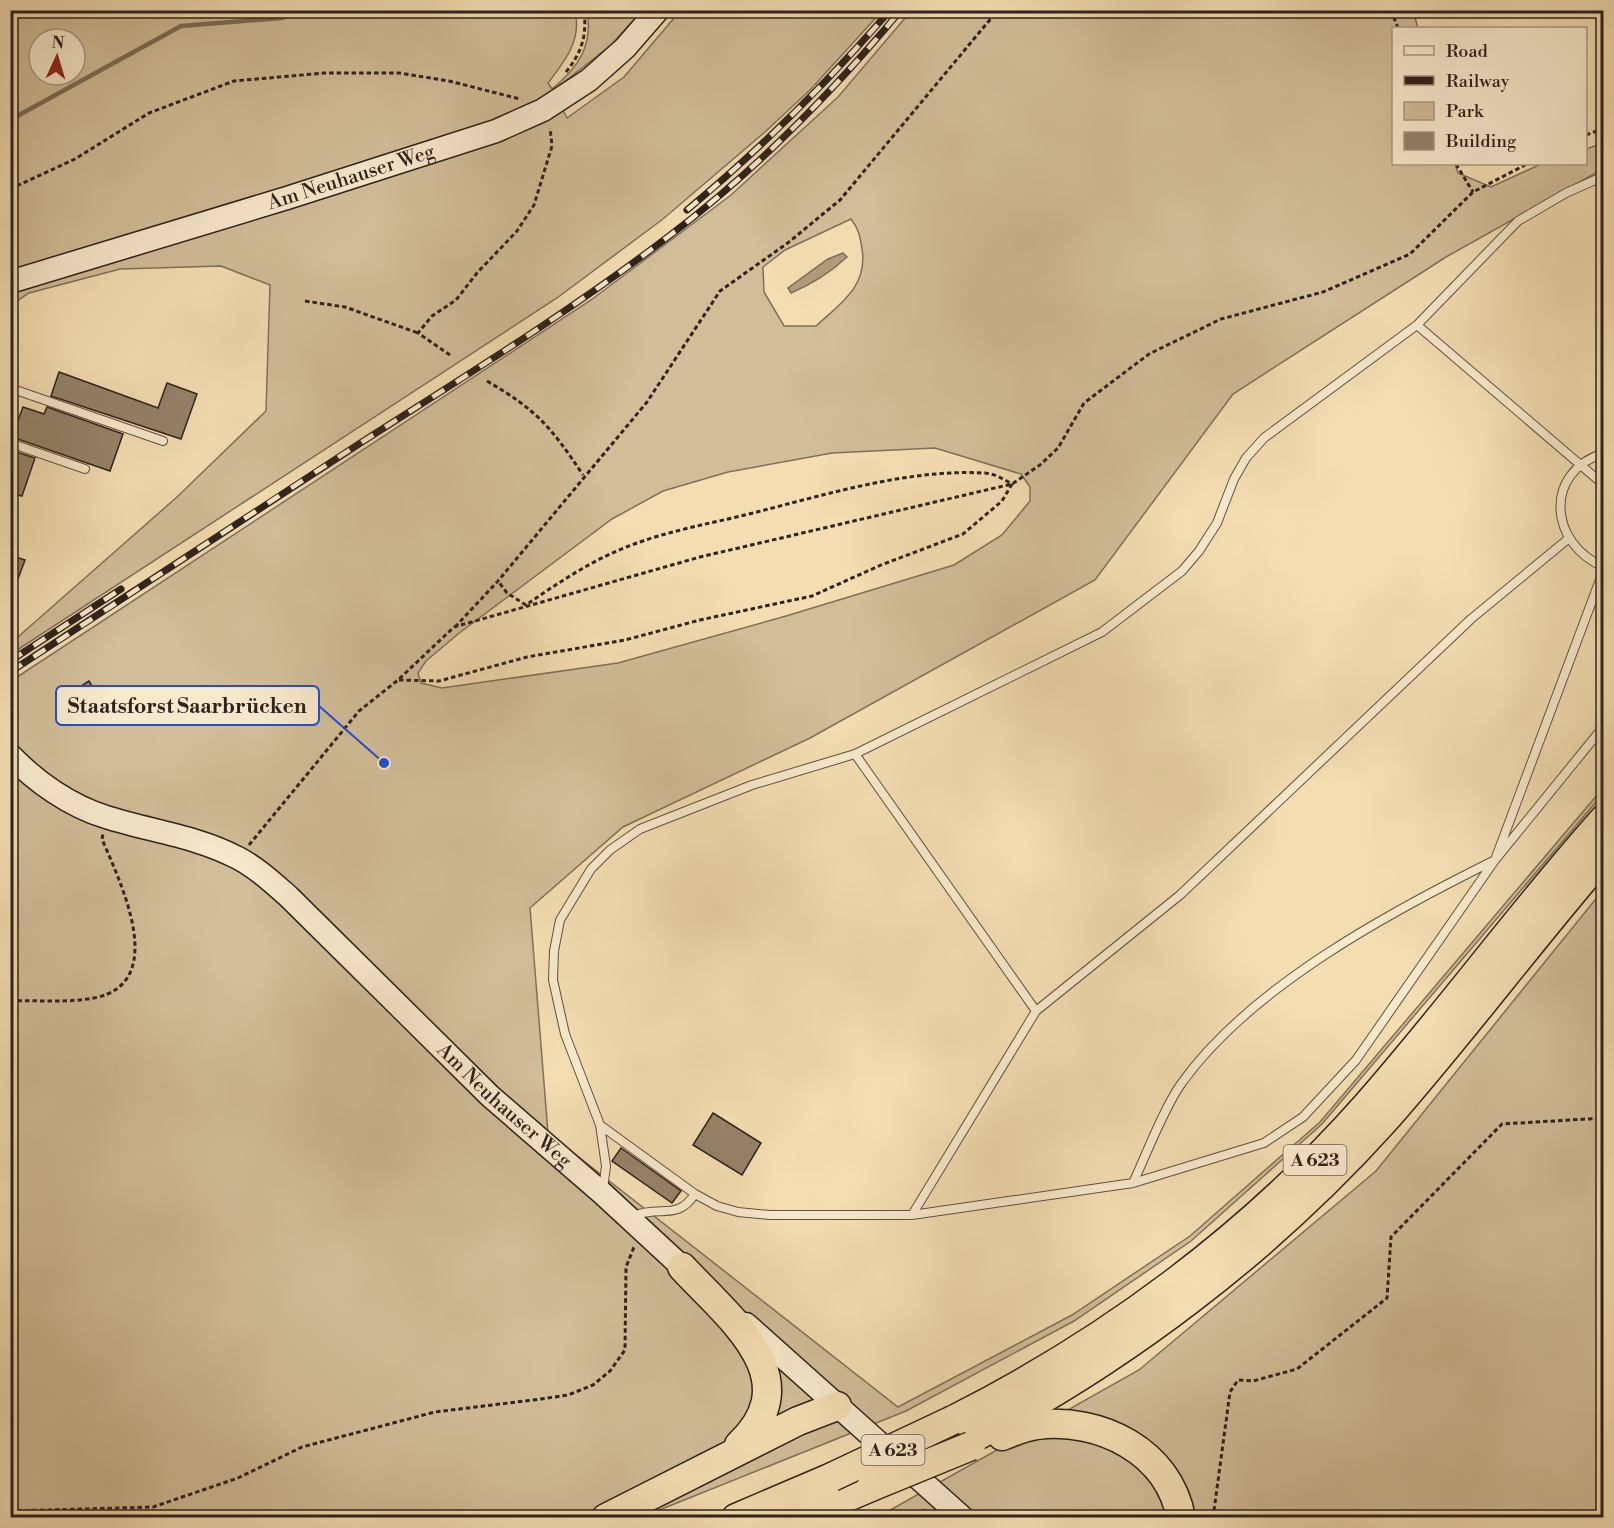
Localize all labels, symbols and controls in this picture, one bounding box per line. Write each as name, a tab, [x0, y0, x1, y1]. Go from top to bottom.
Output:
north arrow	[27, 27, 87, 87]
legend	[1392, 27, 1587, 165]
text: N	[51, 33, 65, 53]
text: Road	[1446, 40, 1489, 63]
text: Railway	[1446, 70, 1510, 93]
text: Park	[1446, 100, 1485, 123]
text: Building	[1445, 130, 1517, 153]
street label: Am Neuhauser Weg	[264, 139, 439, 216]
callout: Staatsforst Saarbrücken	[56, 686, 319, 725]
text: Staatsforst Saarbrücken	[67, 694, 307, 720]
street label: Am Neuhauser Weg	[431, 1037, 577, 1174]
road number: A 623	[1284, 1145, 1346, 1175]
road number: A 623	[862, 1435, 924, 1465]

